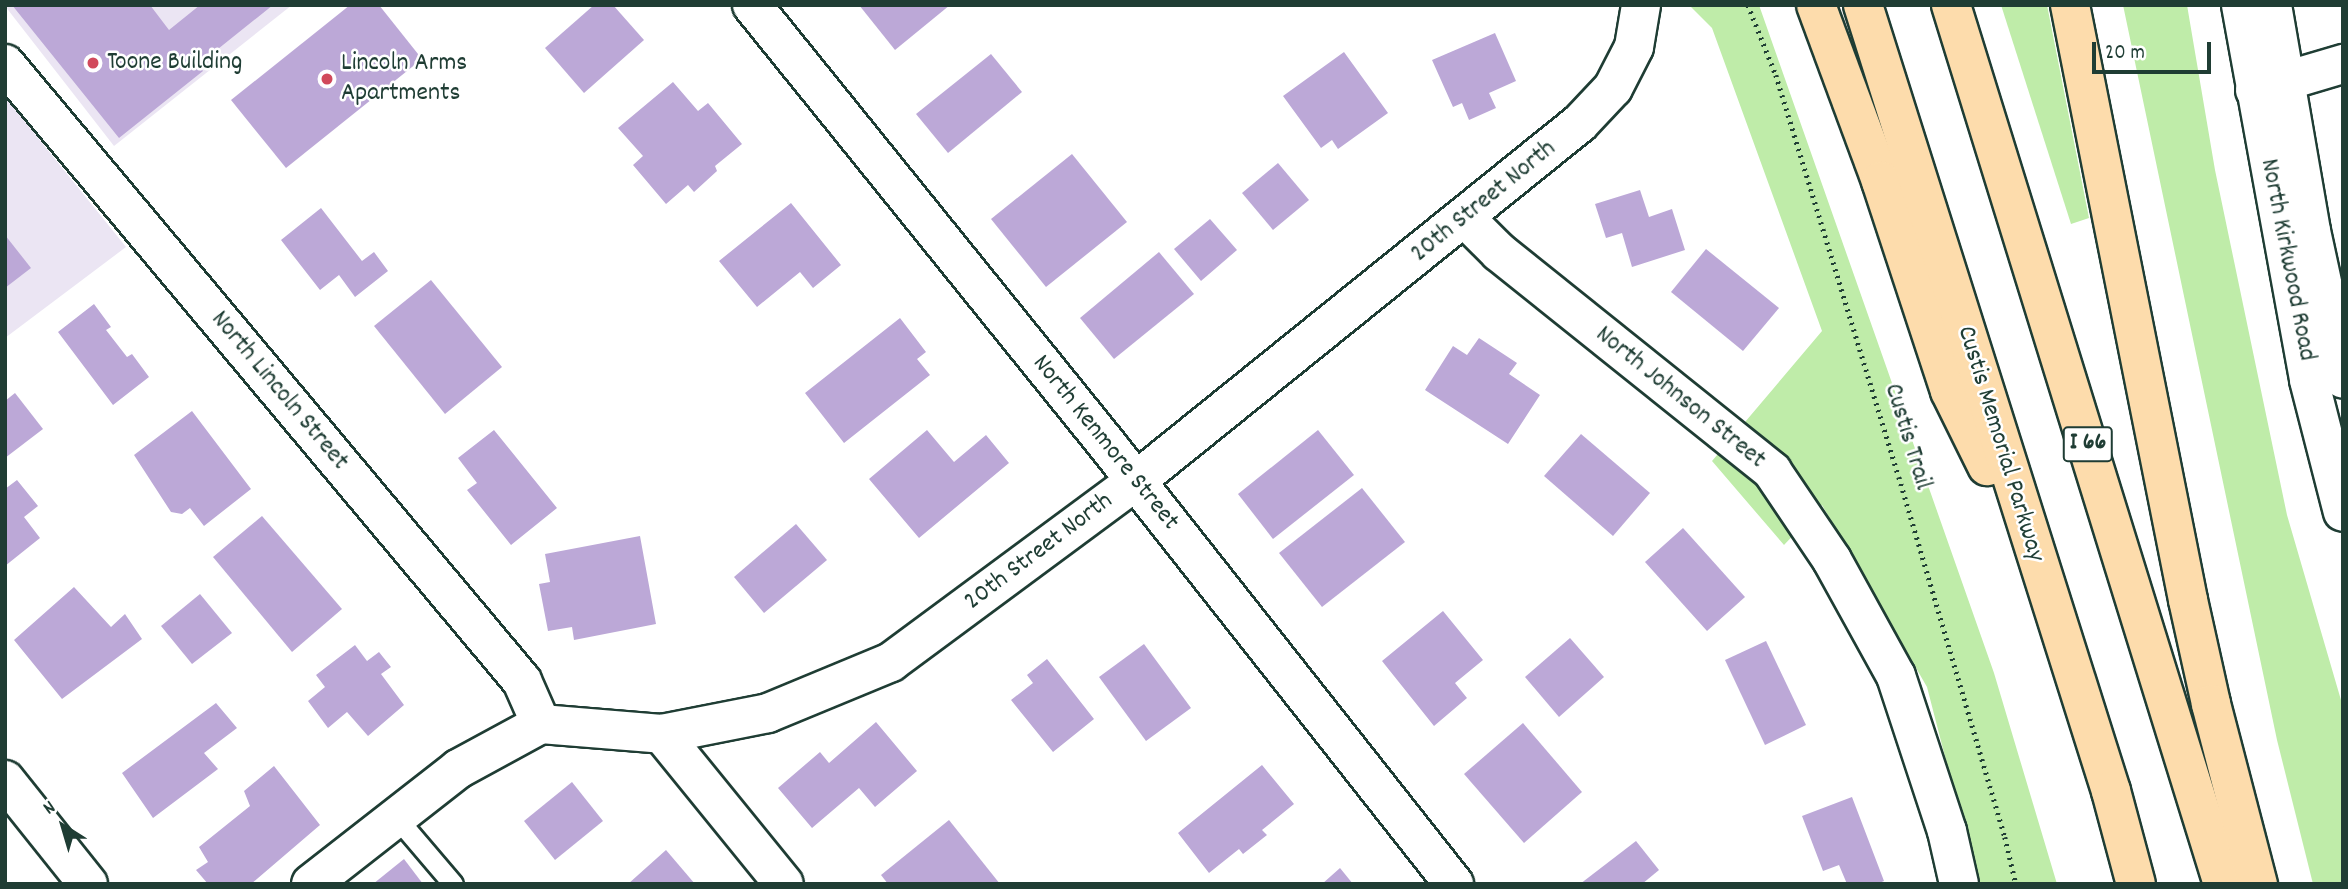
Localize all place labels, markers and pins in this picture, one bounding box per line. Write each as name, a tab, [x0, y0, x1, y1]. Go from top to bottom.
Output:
place label: Toone Building	[107, 47, 242, 79]
place label: Lincoln Arms Apartments	[341, 48, 467, 110]
marker: Toone Building	[85, 55, 101, 71]
marker: Lincoln Arms Apartments	[319, 71, 335, 87]

